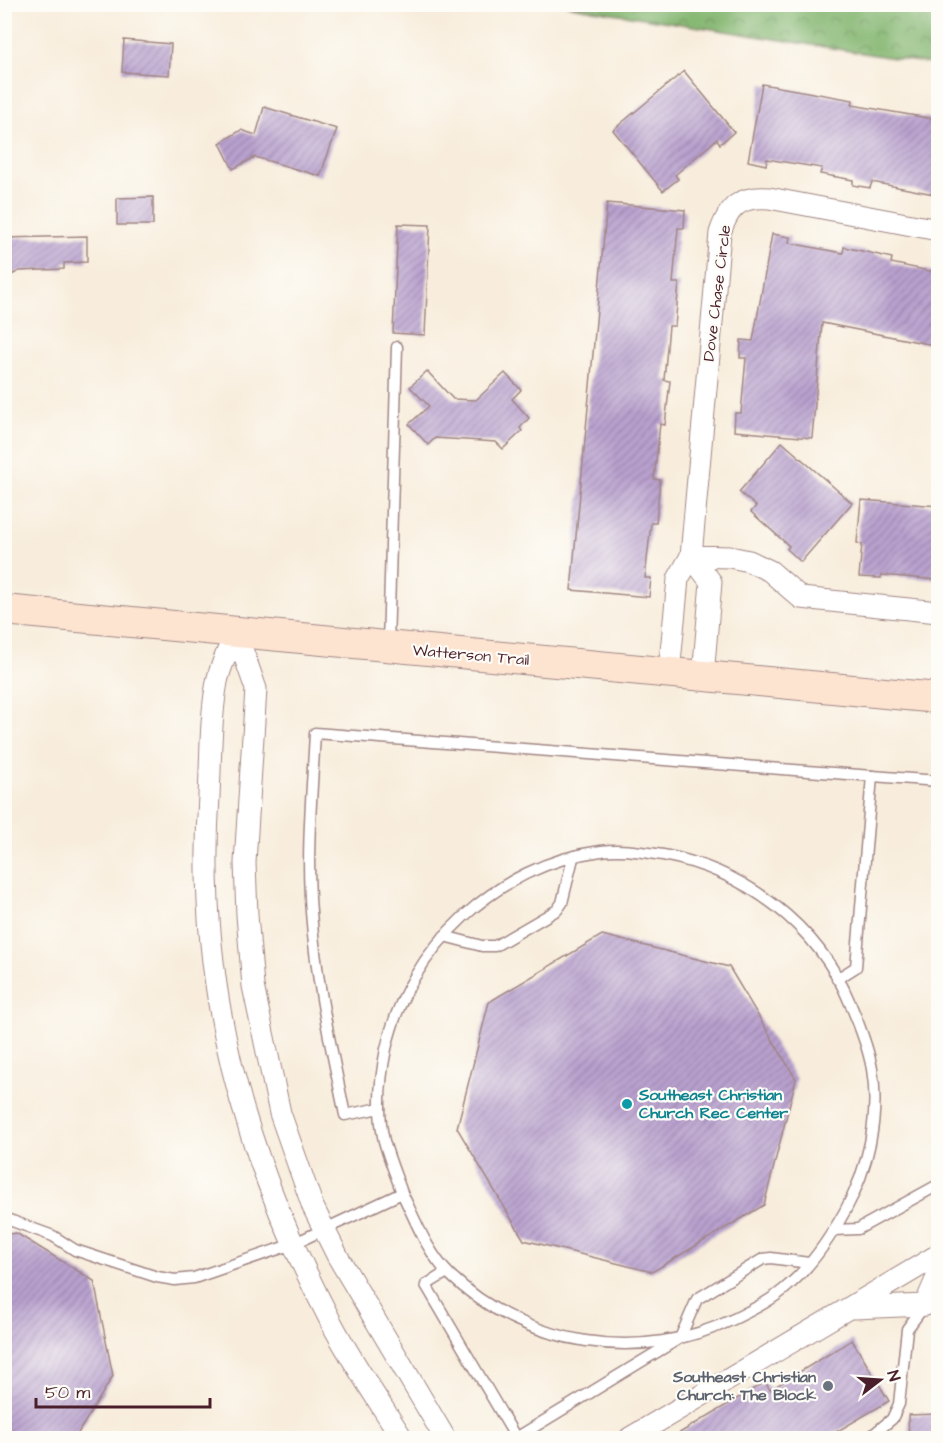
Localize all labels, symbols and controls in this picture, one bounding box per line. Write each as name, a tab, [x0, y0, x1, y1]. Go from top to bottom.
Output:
street label: Dove Chase Circle	[698, 223, 736, 362]
street label: Watterson Trail	[412, 639, 530, 671]
place label: Southeast Christian Church Rec Center	[638, 1084, 788, 1124]
marker: Southeast Christian Church Rec Center	[620, 1097, 634, 1111]
north arrow	[850, 1350, 910, 1410]
place label: Southeast Christian Church: The Block	[672, 1366, 816, 1406]
text: N	[881, 1368, 905, 1384]
scale bar	[36, 1371, 210, 1409]
marker: Southeast Christian Church: The Block	[821, 1379, 835, 1393]
text: 50 m	[45, 1380, 90, 1405]

